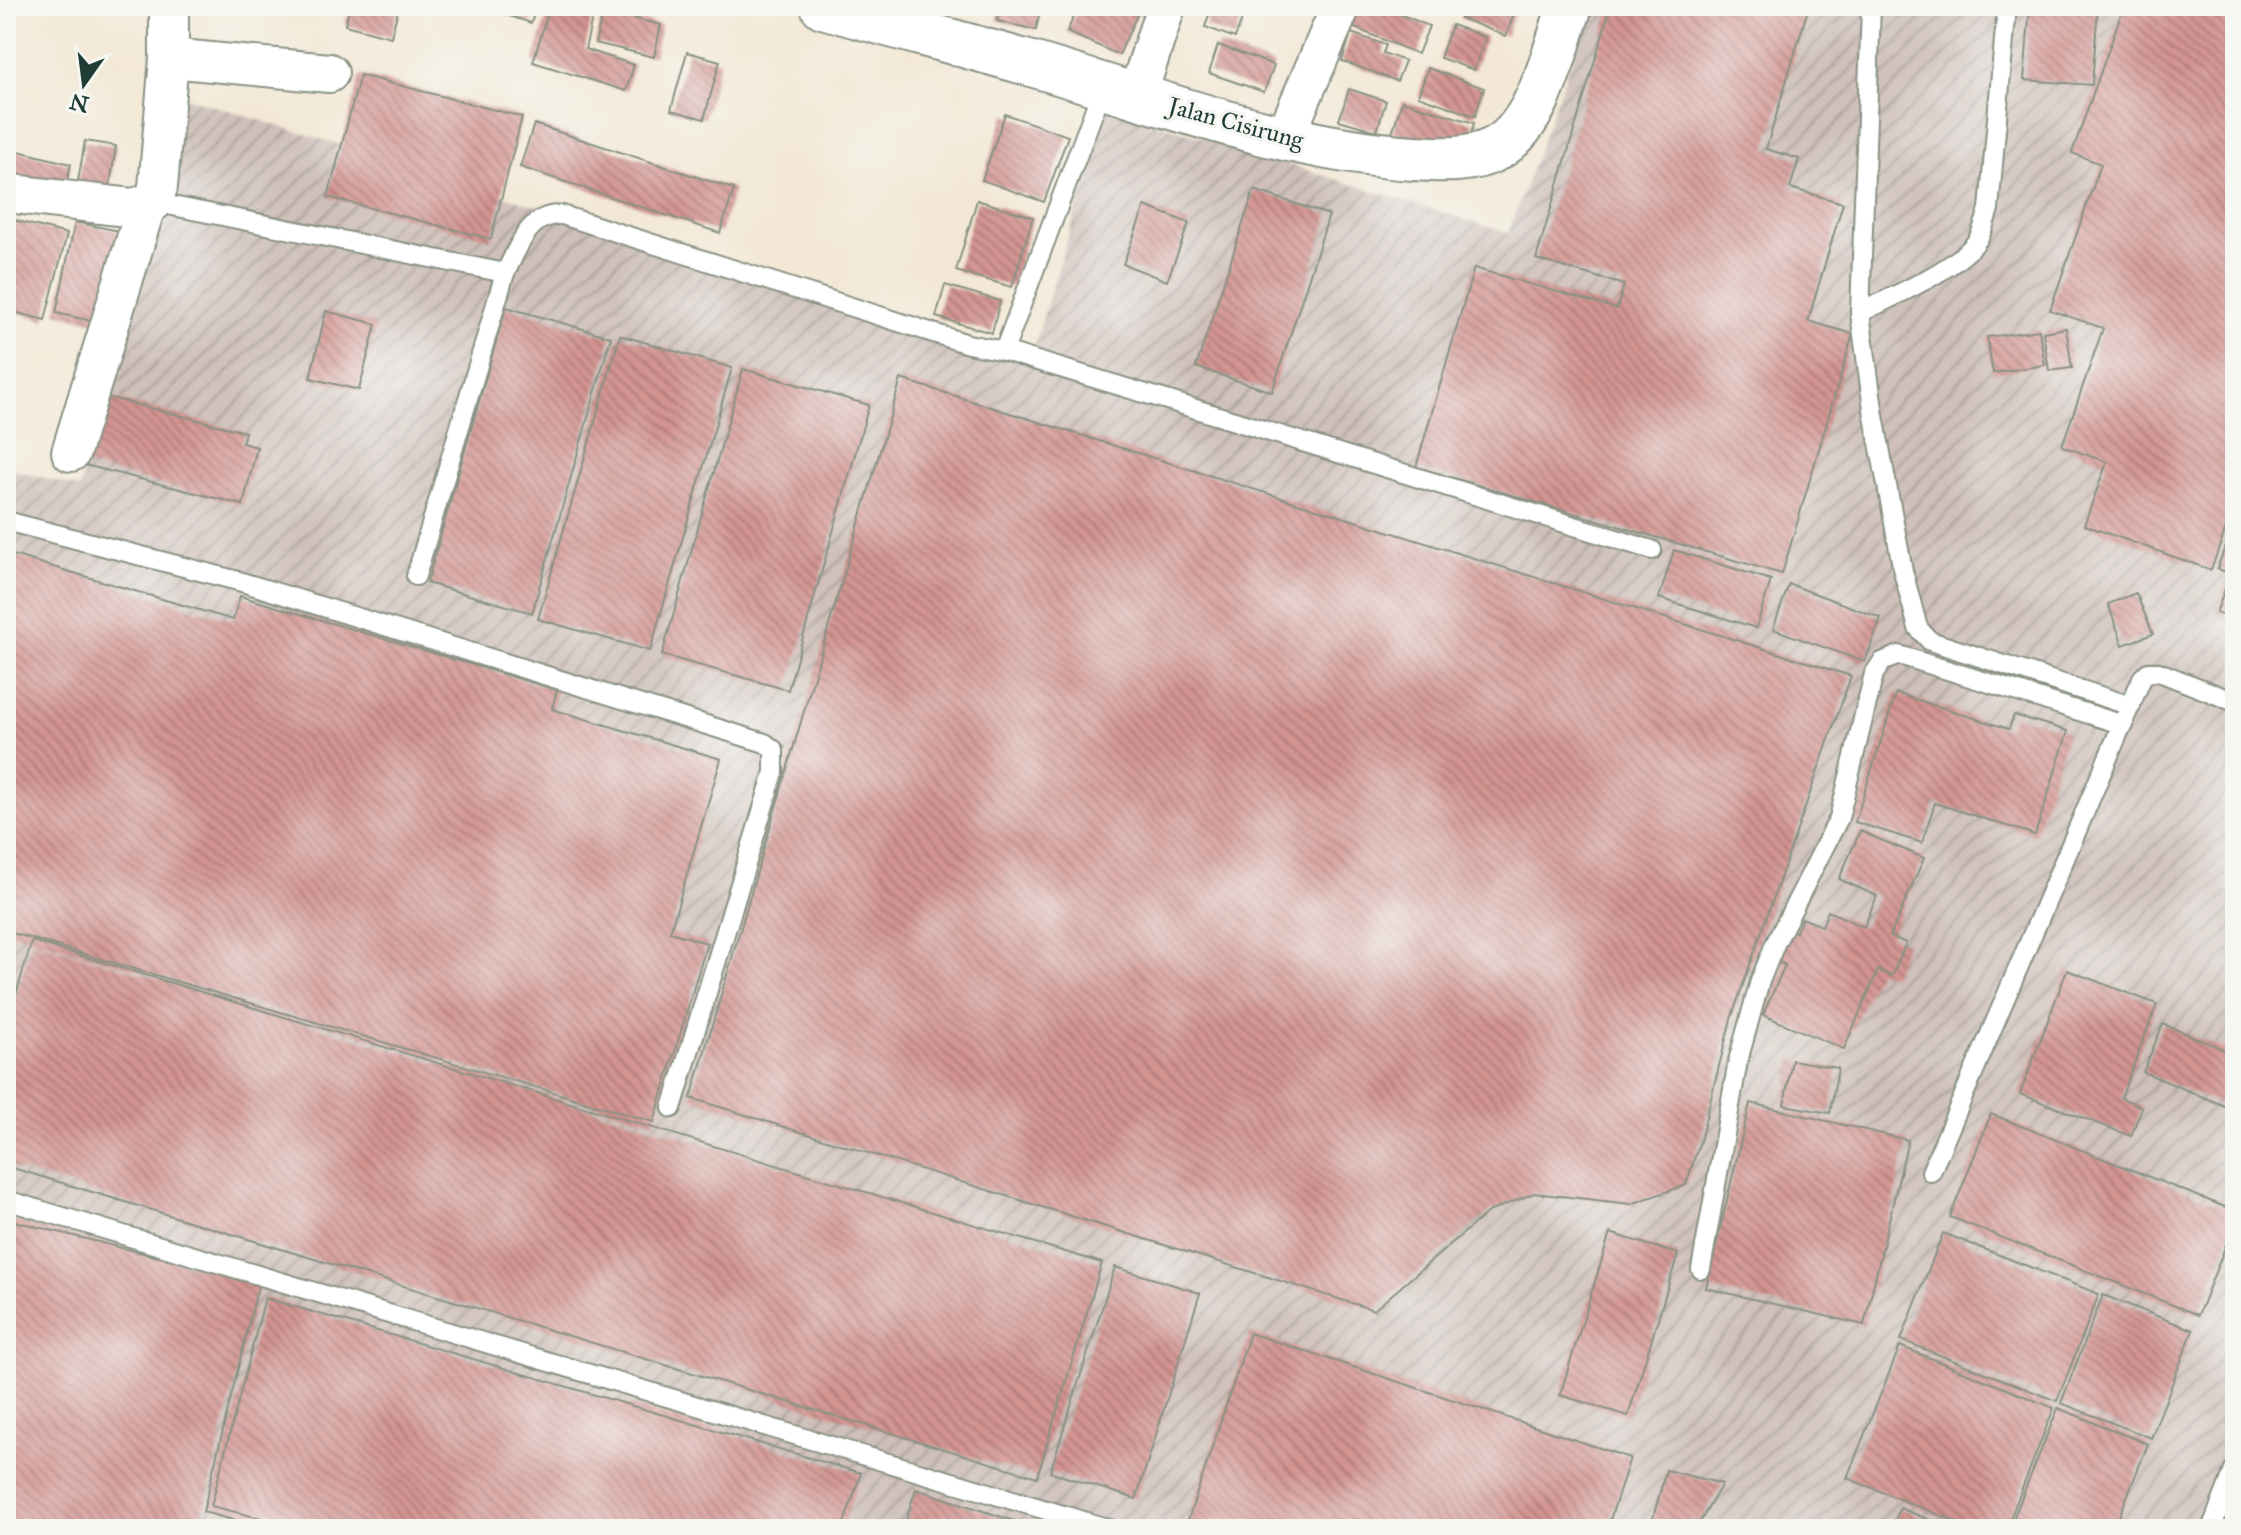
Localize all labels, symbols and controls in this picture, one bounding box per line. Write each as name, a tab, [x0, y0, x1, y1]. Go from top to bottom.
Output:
north arrow	[44, 44, 124, 124]
text: N	[67, 87, 92, 118]
street label: Jalan Cisirung	[1162, 90, 1308, 156]

